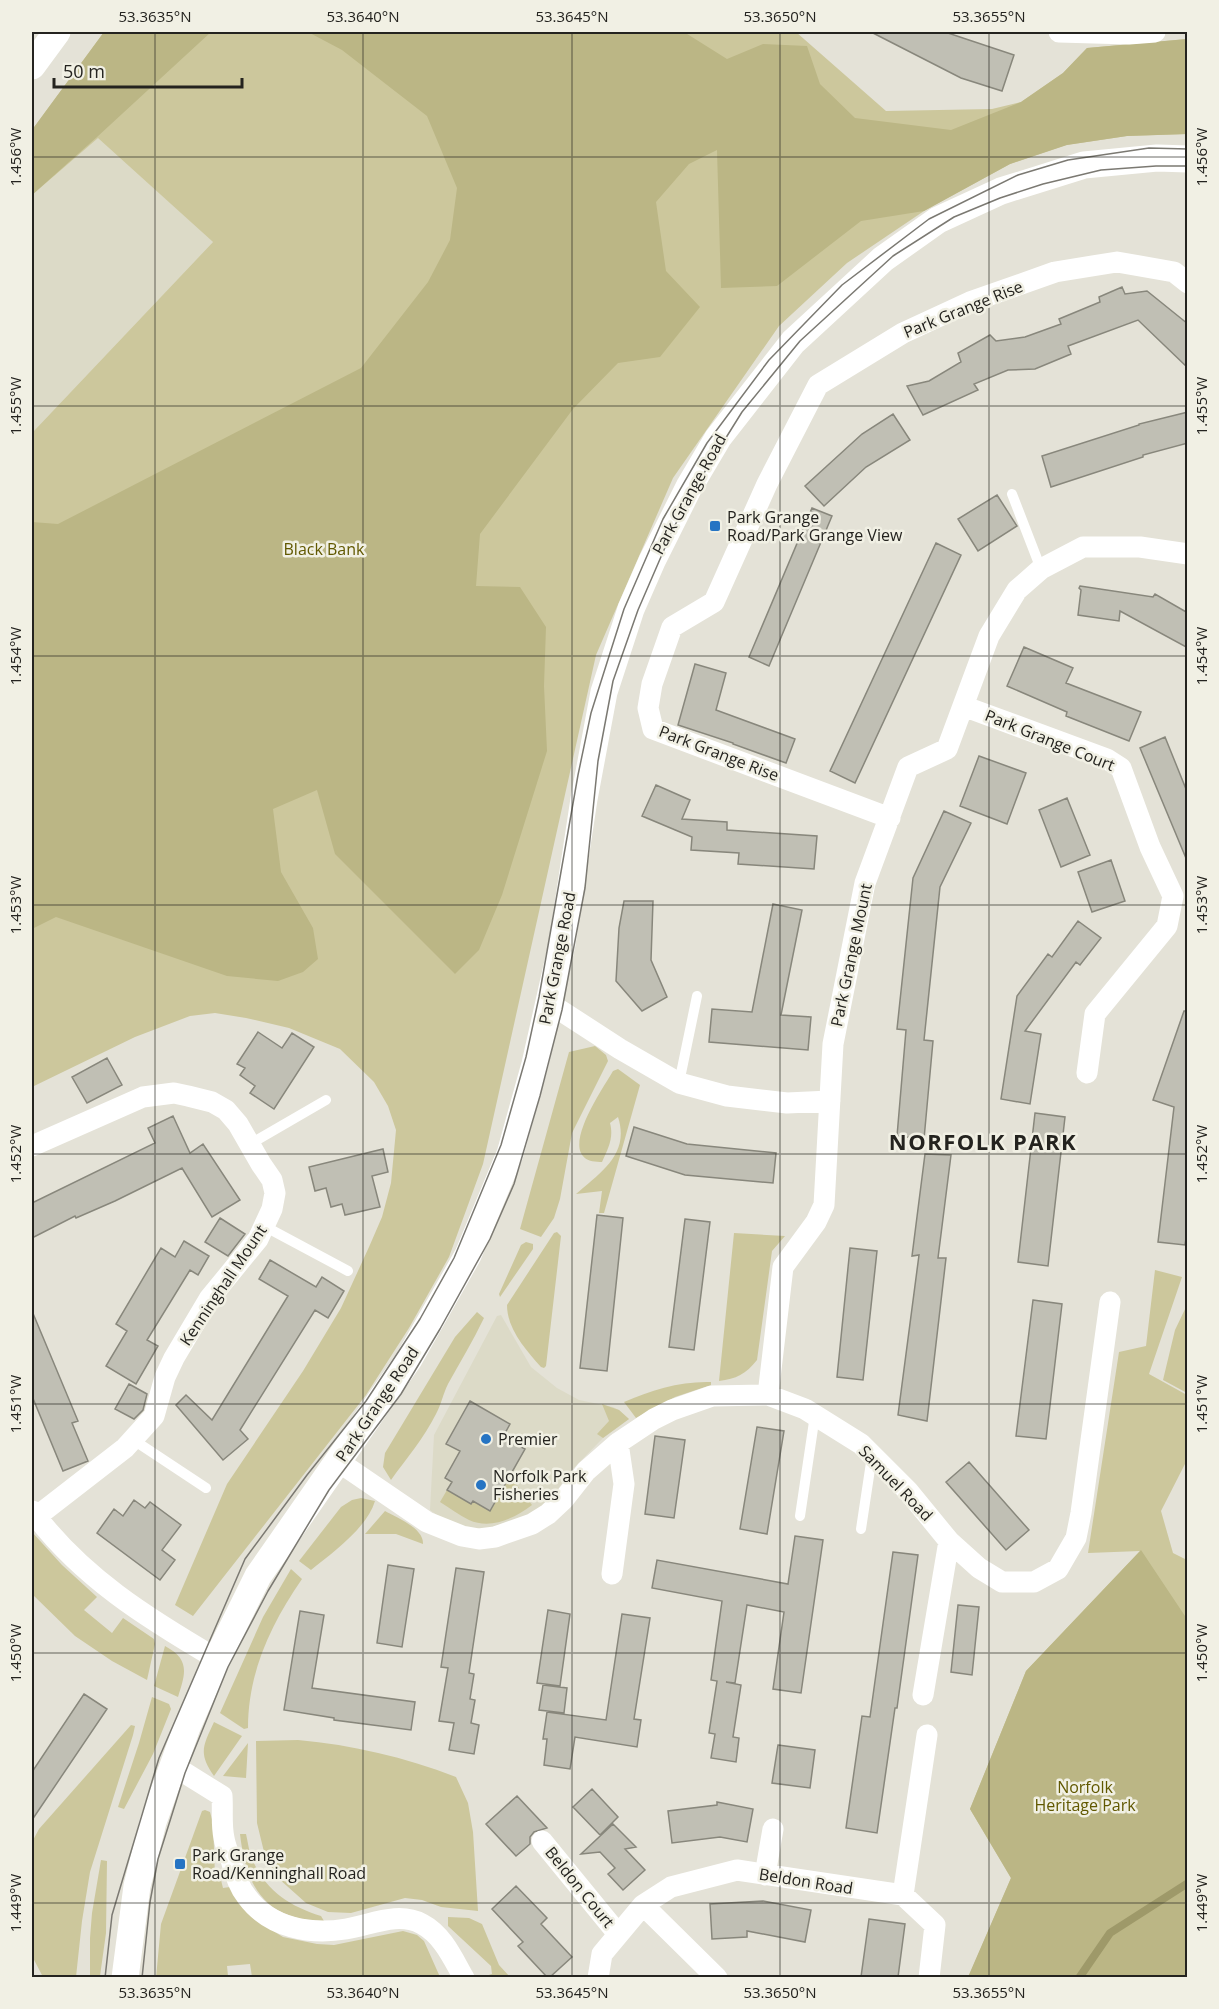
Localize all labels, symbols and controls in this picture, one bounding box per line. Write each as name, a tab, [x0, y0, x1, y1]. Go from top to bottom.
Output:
text: 53.3635°N	[118, 6, 192, 26]
text: 53.3640°N	[326, 6, 400, 26]
text: 53.3645°N	[535, 6, 609, 26]
text: 53.3650°N	[743, 6, 817, 26]
text: 53.3655°N	[952, 6, 1026, 26]
scale bar	[54, 51, 242, 89]
text: 50 m	[63, 59, 105, 83]
text: 1.456°W	[5, 128, 25, 186]
text: 1.456°W	[1191, 128, 1211, 186]
street label: Park Grange Rise	[900, 275, 1026, 343]
text: 1.455°W	[5, 377, 25, 435]
text: 1.455°W	[1191, 377, 1211, 435]
street label: Park Grange Road	[647, 430, 731, 558]
place label: Park Grange Road/Park Grange View	[727, 506, 903, 546]
marker: Park Grange Road/Park Grange View	[708, 519, 722, 533]
park label: Black Bank	[284, 538, 365, 560]
text: 1.454°W	[5, 627, 25, 685]
text: 1.454°W	[1191, 627, 1211, 685]
street label: Park Grange Court	[982, 704, 1118, 776]
street label: Park Grange Rise	[656, 720, 782, 786]
text: 1.453°W	[5, 876, 25, 934]
text: 1.453°W	[1191, 876, 1211, 934]
street label: Park Grange Mount	[825, 881, 877, 1029]
street label: Park Grange Road	[533, 890, 581, 1026]
text: 1.452°W	[5, 1125, 25, 1183]
text: 1.452°W	[1191, 1125, 1211, 1183]
district label: NORFOLK PARK	[889, 1126, 1077, 1156]
street label: Kenninghall Mount	[174, 1220, 272, 1350]
street label: Park Grange Road	[330, 1342, 424, 1466]
text: 1.451°W	[5, 1375, 25, 1433]
text: 1.451°W	[1191, 1375, 1211, 1433]
place label: Premier	[498, 1428, 558, 1450]
marker: Premier	[479, 1432, 493, 1446]
street label: Samuel Road	[854, 1440, 938, 1526]
place label: Norfolk Park Fisheries	[493, 1465, 587, 1505]
marker: Norfolk Park Fisheries	[474, 1478, 488, 1492]
text: 1.450°W	[5, 1624, 25, 1682]
text: 1.450°W	[1191, 1624, 1211, 1682]
park label: Norfolk Heritage Park	[1034, 1776, 1136, 1816]
street label: Beldon Court	[540, 1842, 620, 1932]
place label: Park Grange Road/Kenninghall Road	[192, 1844, 366, 1884]
marker: Park Grange Road/Kenninghall Road	[173, 1857, 187, 1871]
street label: Beldon Road	[757, 1863, 855, 1899]
text: 1.449°W	[5, 1874, 25, 1932]
text: 1.449°W	[1191, 1874, 1211, 1932]
text: 53.3635°N	[118, 1982, 192, 2002]
text: 53.3640°N	[326, 1982, 400, 2002]
text: 53.3645°N	[535, 1982, 609, 2002]
text: 53.3650°N	[743, 1982, 817, 2002]
text: 53.3655°N	[952, 1982, 1026, 2002]

